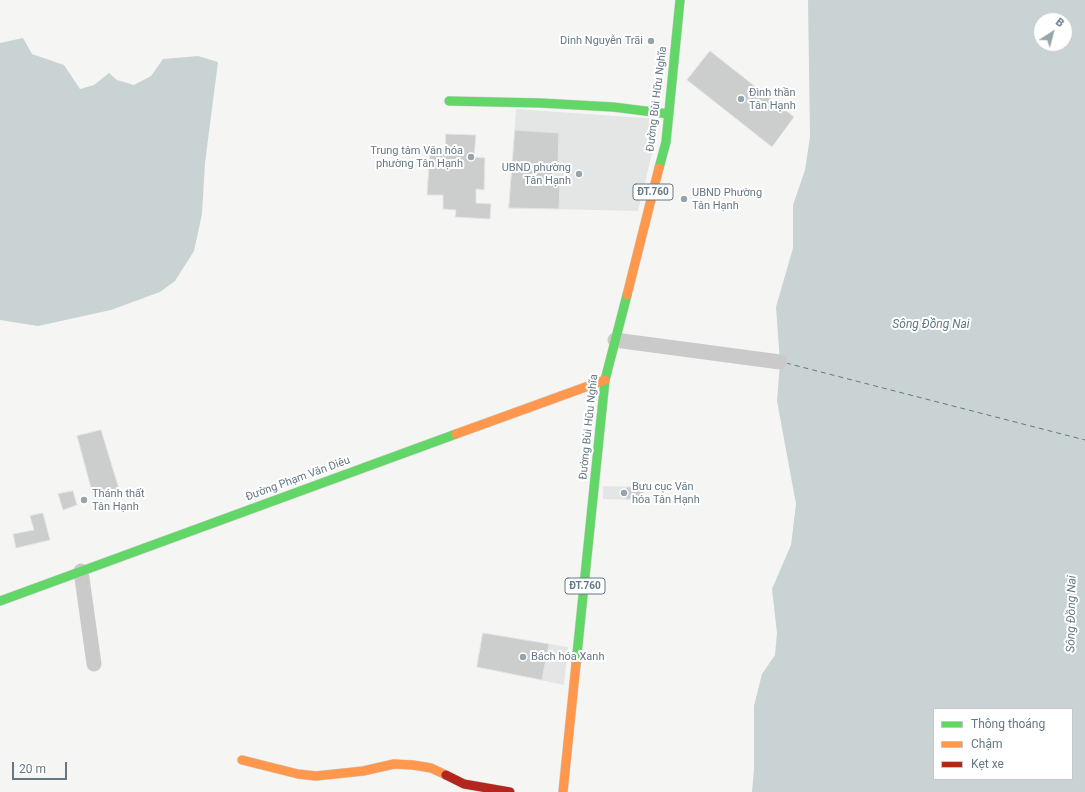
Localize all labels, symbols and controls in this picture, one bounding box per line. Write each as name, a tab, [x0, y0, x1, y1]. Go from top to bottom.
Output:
north arrow	[1033, 12, 1073, 52]
text: B	[1053, 15, 1066, 30]
place label: Dinh Nguyễn Trãi	[560, 34, 643, 48]
marker: Dinh Nguyễn Trãi	[646, 36, 656, 46]
street label: Đường Bùi Hữu Nghĩa	[644, 46, 670, 152]
place label: Đình thần Tân Hạnh	[749, 86, 796, 112]
marker: Đình thần Tân Hạnh	[736, 94, 746, 104]
place label: Trung tâm Văn hóa phường Tân Hạnh	[370, 144, 463, 170]
marker: Trung tâm Văn hóa phường Tân Hạnh	[466, 152, 476, 162]
place label: UBND phường Tân Hạnh	[502, 161, 571, 187]
marker: UBND phường Tân Hạnh	[574, 169, 584, 179]
road number: ĐT.760	[633, 184, 673, 200]
place label: UBND Phường Tân Hạnh	[692, 186, 762, 212]
marker: UBND Phường Tân Hạnh	[679, 194, 689, 204]
water label: Sông Đồng Nai	[892, 318, 970, 332]
street label: Đường Bùi Hữu Nghĩa	[577, 374, 601, 480]
street label: Đường Phạm Văn Diêu	[244, 454, 352, 504]
place label: Bưu cục Văn hóa Tân Hạnh	[632, 480, 700, 506]
place label: Thánh thất Tân Hạnh	[92, 487, 145, 513]
marker: Bưu cục Văn hóa Tân Hạnh	[619, 488, 629, 498]
marker: Thánh thất Tân Hạnh	[79, 495, 89, 505]
water label: Sông Đồng Nai	[1064, 575, 1080, 653]
road number: ĐT.760	[565, 578, 605, 594]
place label: Bách hóa Xanh	[531, 650, 604, 664]
marker: Bách hóa Xanh	[518, 652, 528, 662]
legend	[933, 708, 1073, 780]
text: Thông thoáng	[971, 717, 1045, 731]
text: Chậm	[971, 737, 1002, 751]
scale bar	[14, 754, 69, 780]
text: Kẹt xe	[971, 757, 1004, 771]
text: 20 m	[19, 762, 46, 776]

